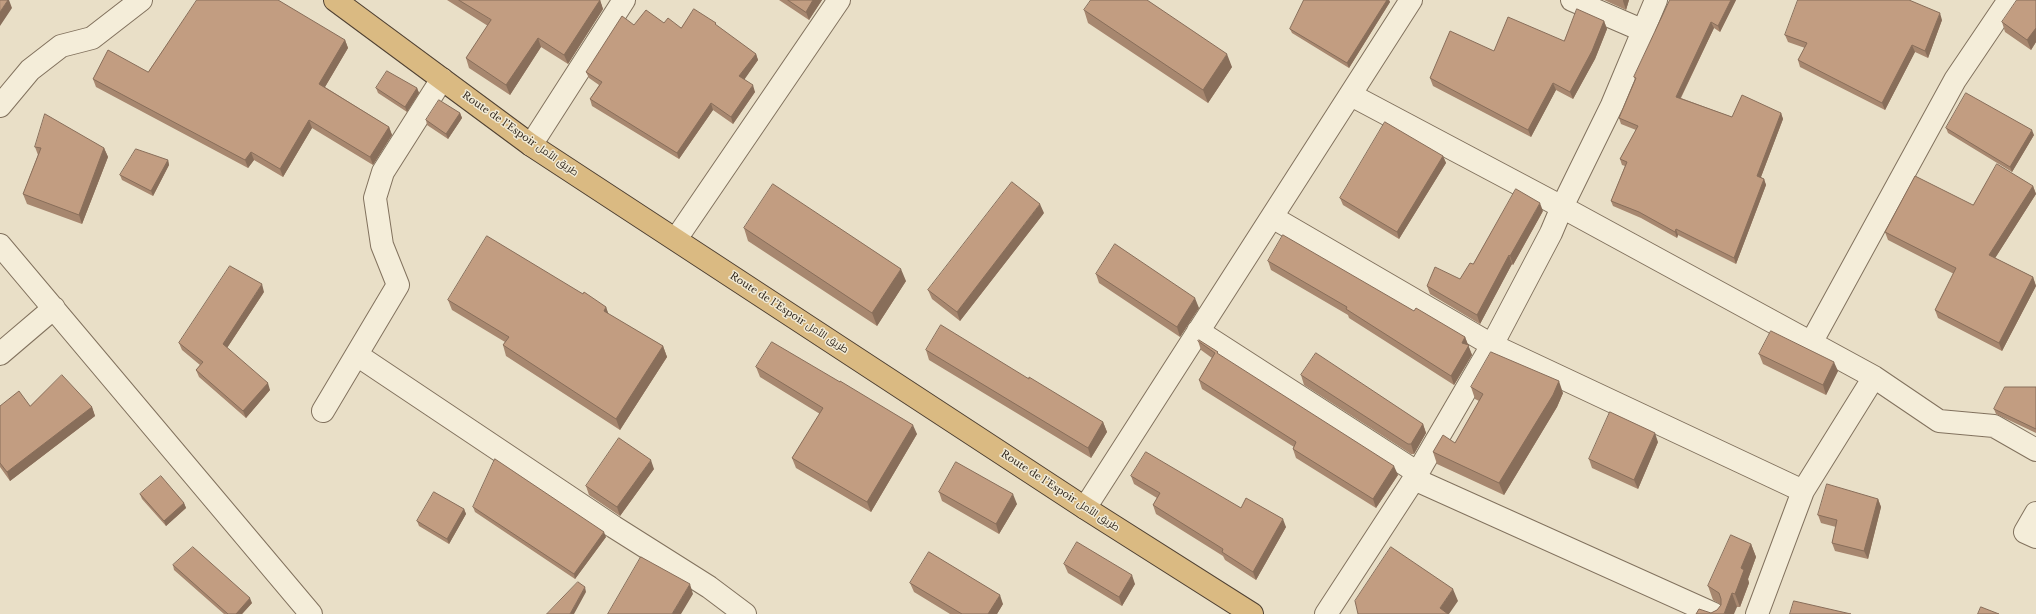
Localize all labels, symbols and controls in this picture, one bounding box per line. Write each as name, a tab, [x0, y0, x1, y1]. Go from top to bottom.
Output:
street label: Route de l’Espoir طريق الأمل	[460, 89, 580, 179]
street label: Route de l’Espoir طريق الأمل	[727, 270, 851, 356]
street label: Route de l’Espoir طريق الأمل	[998, 448, 1122, 534]

